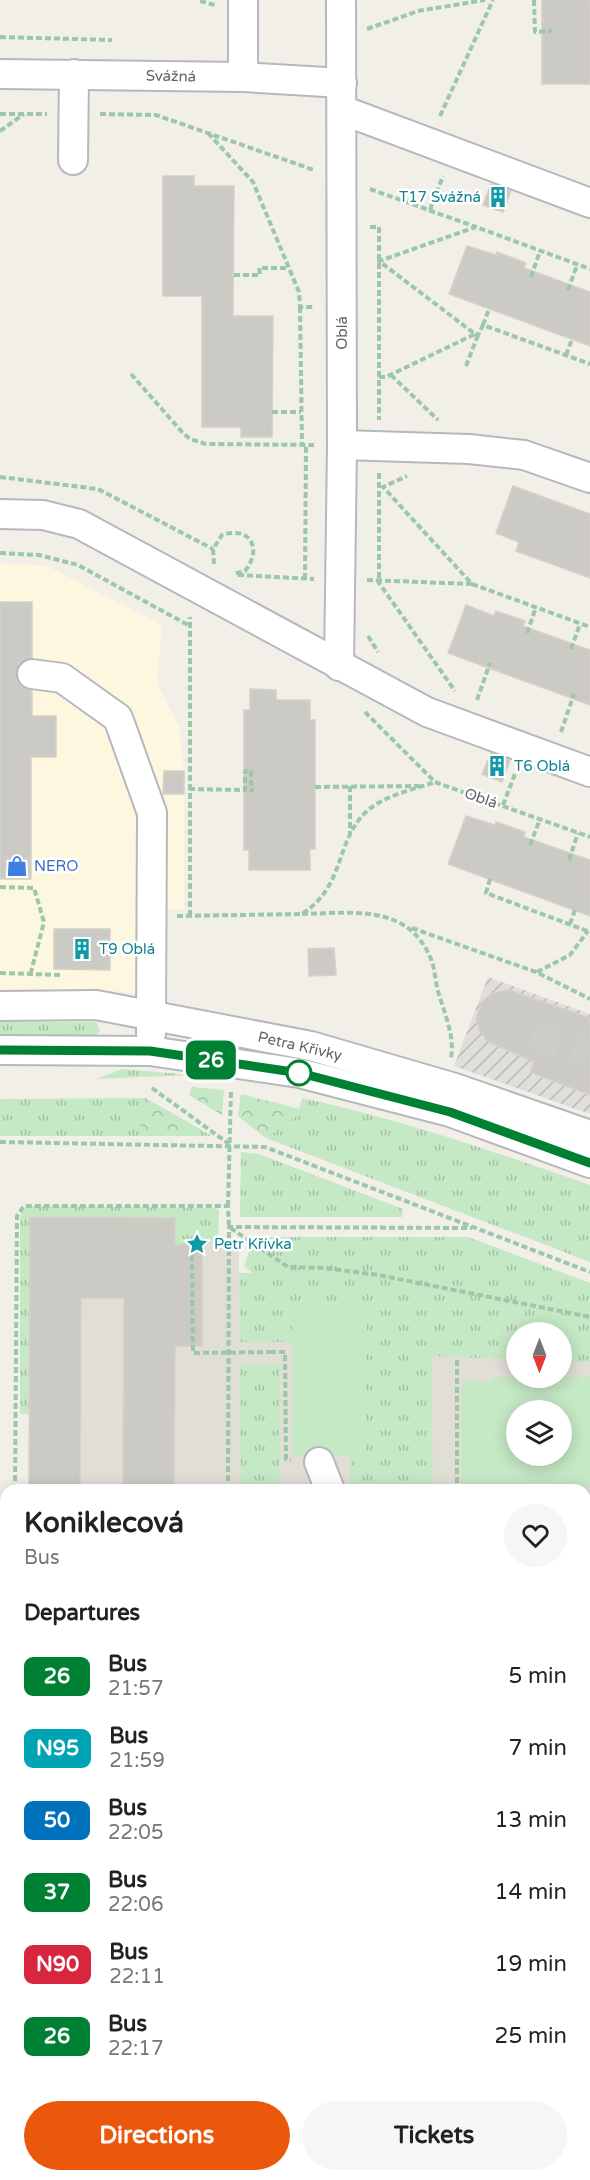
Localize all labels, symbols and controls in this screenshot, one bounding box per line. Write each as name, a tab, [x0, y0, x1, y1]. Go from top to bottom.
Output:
street label: Svážná	[146, 67, 196, 85]
building icon: T17 Svážná	[486, 185, 510, 209]
place label: T17 Svážná	[399, 188, 481, 206]
street label: Oblá	[333, 316, 351, 350]
building icon: T6 Oblá	[485, 754, 509, 778]
place label: T6 Oblá	[514, 757, 570, 775]
street label: Oblá	[462, 784, 500, 812]
shop icon: NERO	[5, 854, 29, 878]
place label: NERO	[34, 857, 78, 875]
building icon: T9 Oblá	[70, 937, 94, 961]
place label: T9 Oblá	[99, 940, 155, 958]
street label: Petra Křivky	[256, 1028, 344, 1064]
line badge: 26	[184, 1040, 238, 1080]
text: 26	[198, 1048, 224, 1073]
unlabelled marker	[286, 1060, 312, 1086]
place icon: Petr Křívka	[185, 1232, 209, 1256]
place label: Petr Křívka	[214, 1235, 292, 1253]
north arrow	[506, 1322, 572, 1388]
map controls	[506, 1322, 572, 1466]
button: layers	[506, 1400, 572, 1466]
button: heart	[504, 1504, 567, 1567]
text: Koniklecová	[24, 1506, 184, 1540]
text: Bus	[24, 1546, 60, 1570]
text: Departures	[24, 1600, 140, 1626]
text: Bus	[108, 1651, 147, 1677]
text: 5 min	[508, 1663, 567, 1689]
text: 26	[44, 1664, 70, 1689]
text: 21:57	[108, 1677, 163, 1701]
text: Bus	[109, 1723, 148, 1749]
text: 7 min	[508, 1735, 567, 1761]
text: N95	[36, 1736, 79, 1761]
text: 21:59	[109, 1749, 165, 1773]
text: Bus	[108, 1795, 147, 1821]
text: 13 min	[495, 1807, 567, 1833]
text: 50	[44, 1808, 70, 1833]
text: 22:05	[108, 1821, 163, 1845]
text: Bus	[108, 1867, 147, 1893]
text: 14 min	[495, 1879, 567, 1905]
text: 37	[44, 1880, 70, 1905]
text: 22:06	[108, 1893, 163, 1917]
text: Bus	[109, 1939, 148, 1965]
text: 19 min	[495, 1951, 567, 1977]
text: N90	[36, 1952, 79, 1977]
text: 22:11	[109, 1965, 165, 1989]
text: Bus	[108, 2011, 147, 2037]
text: 25 min	[495, 2023, 567, 2049]
text: 26	[44, 2024, 70, 2049]
text: 22:17	[108, 2037, 163, 2061]
button: Directions	[24, 2101, 290, 2170]
button: Tickets	[302, 2101, 567, 2170]

